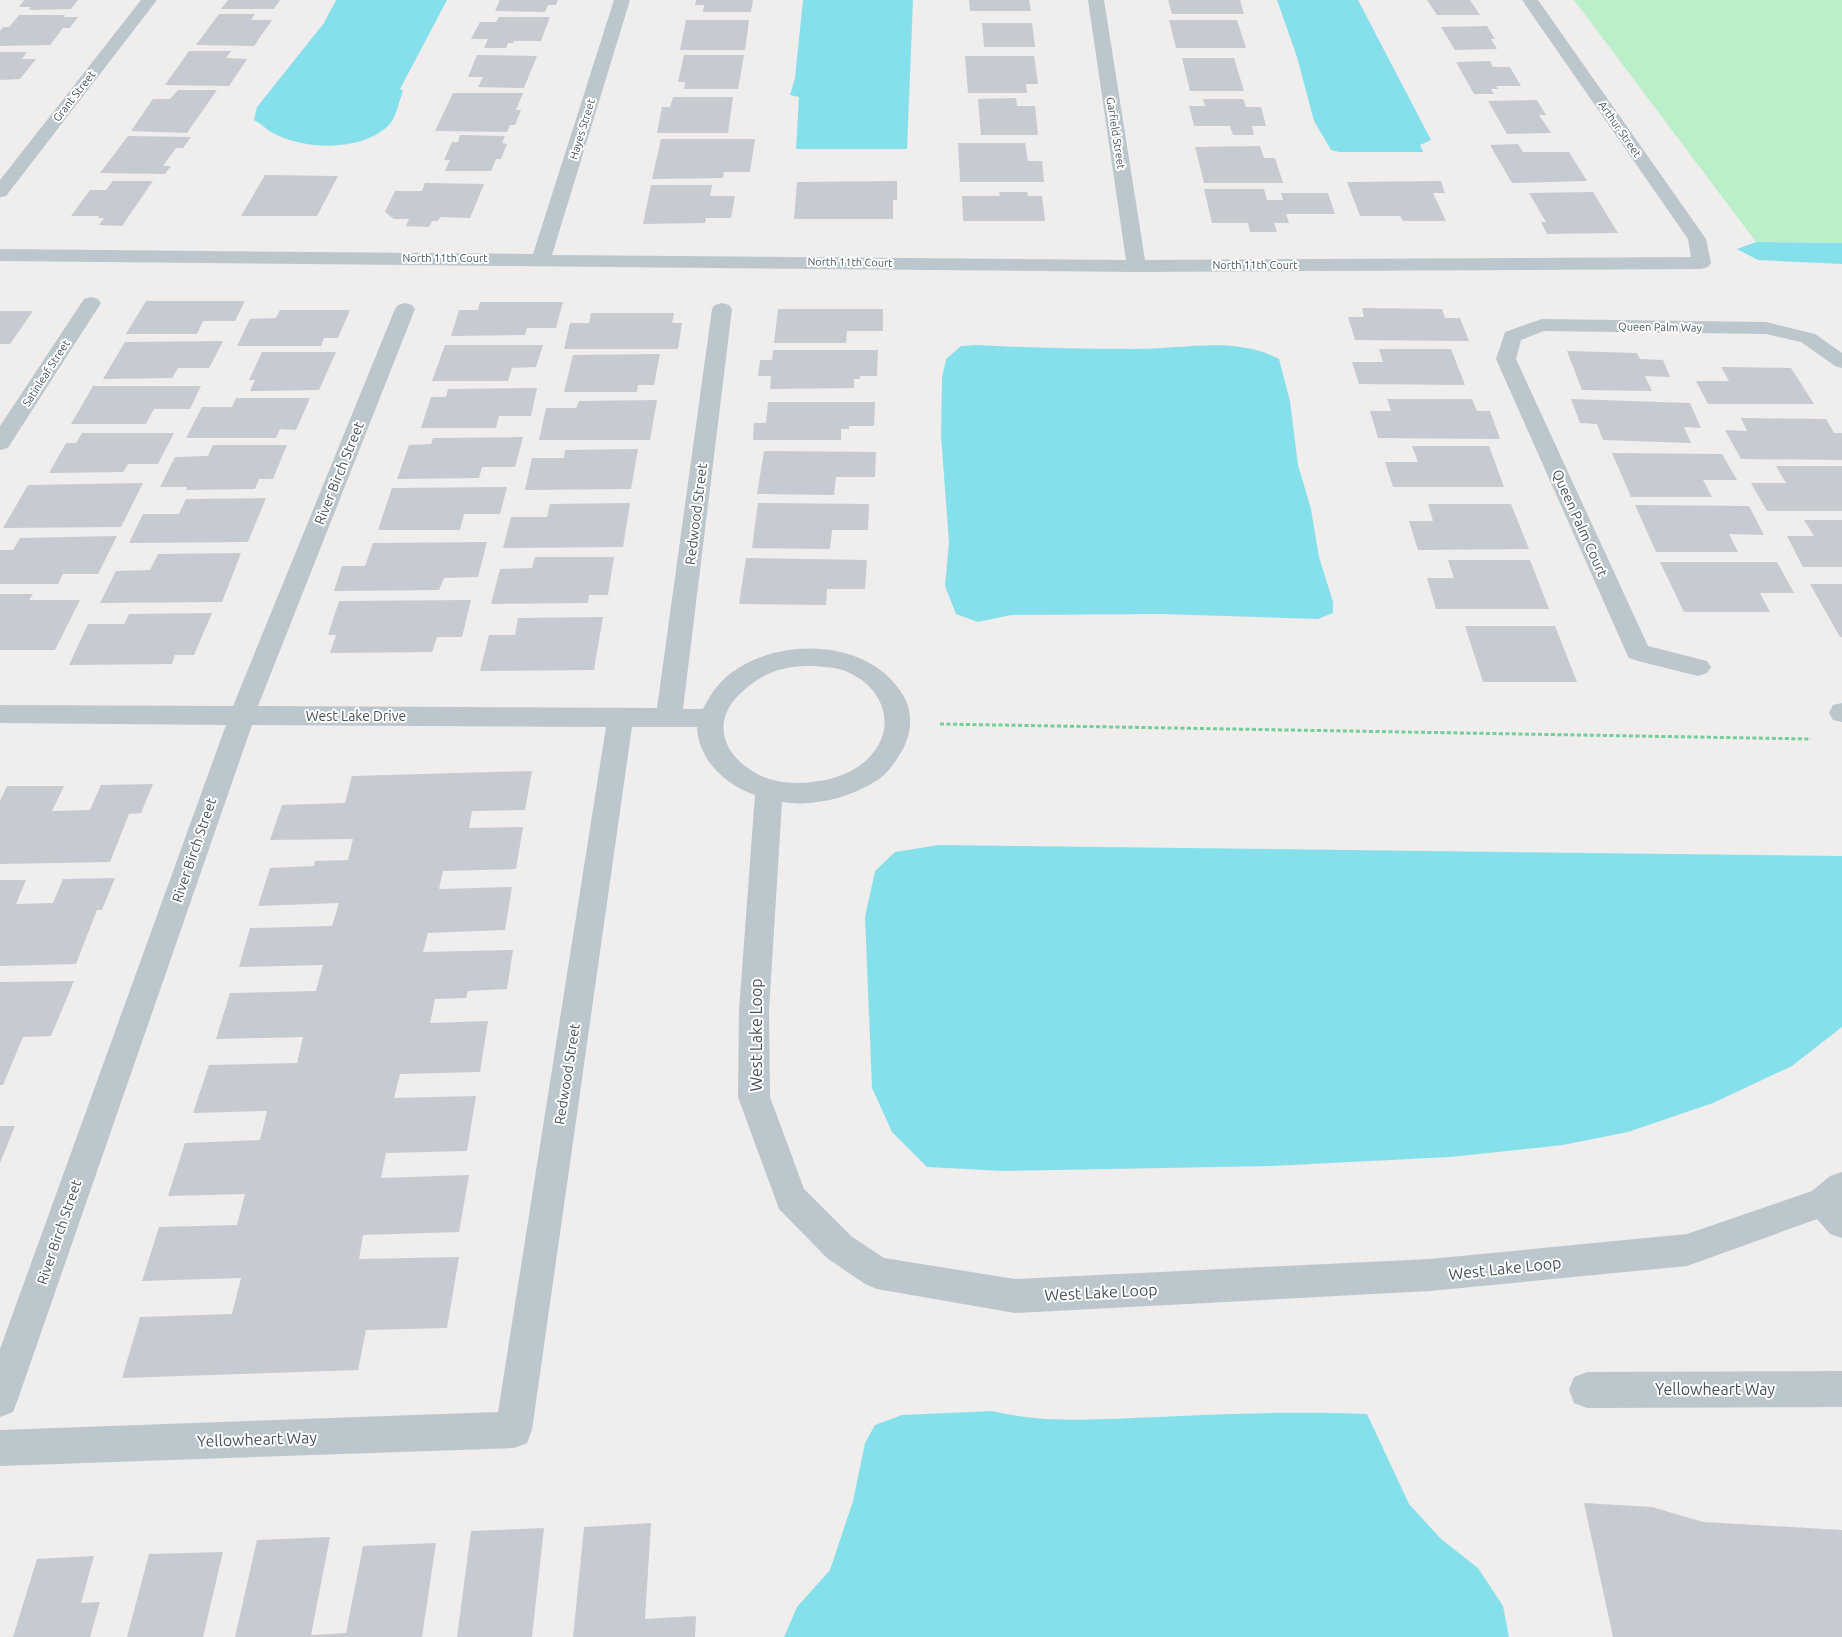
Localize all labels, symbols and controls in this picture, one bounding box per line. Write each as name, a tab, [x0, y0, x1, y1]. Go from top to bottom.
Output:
street label: Grant Street	[51, 68, 98, 124]
street label: Garfield Street	[1104, 96, 1128, 170]
street label: Hayes Street	[567, 97, 597, 161]
street label: Arthur Street	[1596, 99, 1644, 160]
street label: North 11th Court	[402, 252, 488, 264]
street label: North 11th Court	[807, 255, 893, 269]
street label: North 11th Court	[1212, 259, 1298, 271]
street label: Queen Palm Way	[1618, 320, 1703, 334]
street label: Satinleaf Street	[20, 337, 72, 408]
street label: River Birch Street	[311, 419, 367, 527]
street label: Redwood Street	[682, 462, 710, 566]
street label: Queen Palm Court	[1549, 467, 1611, 579]
street label: West Lake Drive	[306, 708, 406, 724]
street label: River Birch Street	[169, 795, 220, 904]
street label: West Lake Loop	[747, 978, 765, 1092]
street label: Redwood Street	[551, 1022, 583, 1126]
street label: River Birch Street	[34, 1177, 85, 1286]
street label: West Lake Loop	[1448, 1253, 1562, 1283]
street label: West Lake Loop	[1044, 1280, 1158, 1304]
street label: Yellowheart Way	[1655, 1380, 1775, 1398]
street label: Yellowheart Way	[197, 1428, 318, 1450]

